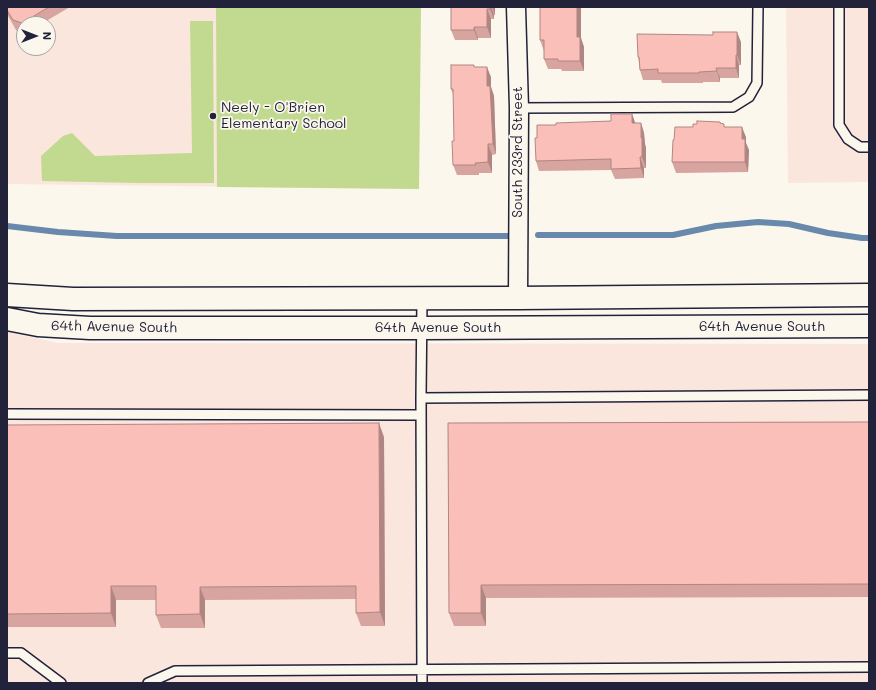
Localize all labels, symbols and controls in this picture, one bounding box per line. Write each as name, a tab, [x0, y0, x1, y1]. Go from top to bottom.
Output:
north arrow	[16, 16, 56, 56]
text: N	[40, 32, 55, 40]
street label: South 233rd Street	[510, 86, 526, 218]
place label: Neely - O'Brien Elementary School	[221, 100, 347, 132]
marker: Neely - O'Brien Elementary School	[208, 111, 218, 121]
street label: 64th Avenue South	[51, 318, 177, 336]
street label: 64th Avenue South	[699, 319, 825, 335]
street label: 64th Avenue South	[375, 320, 501, 336]

